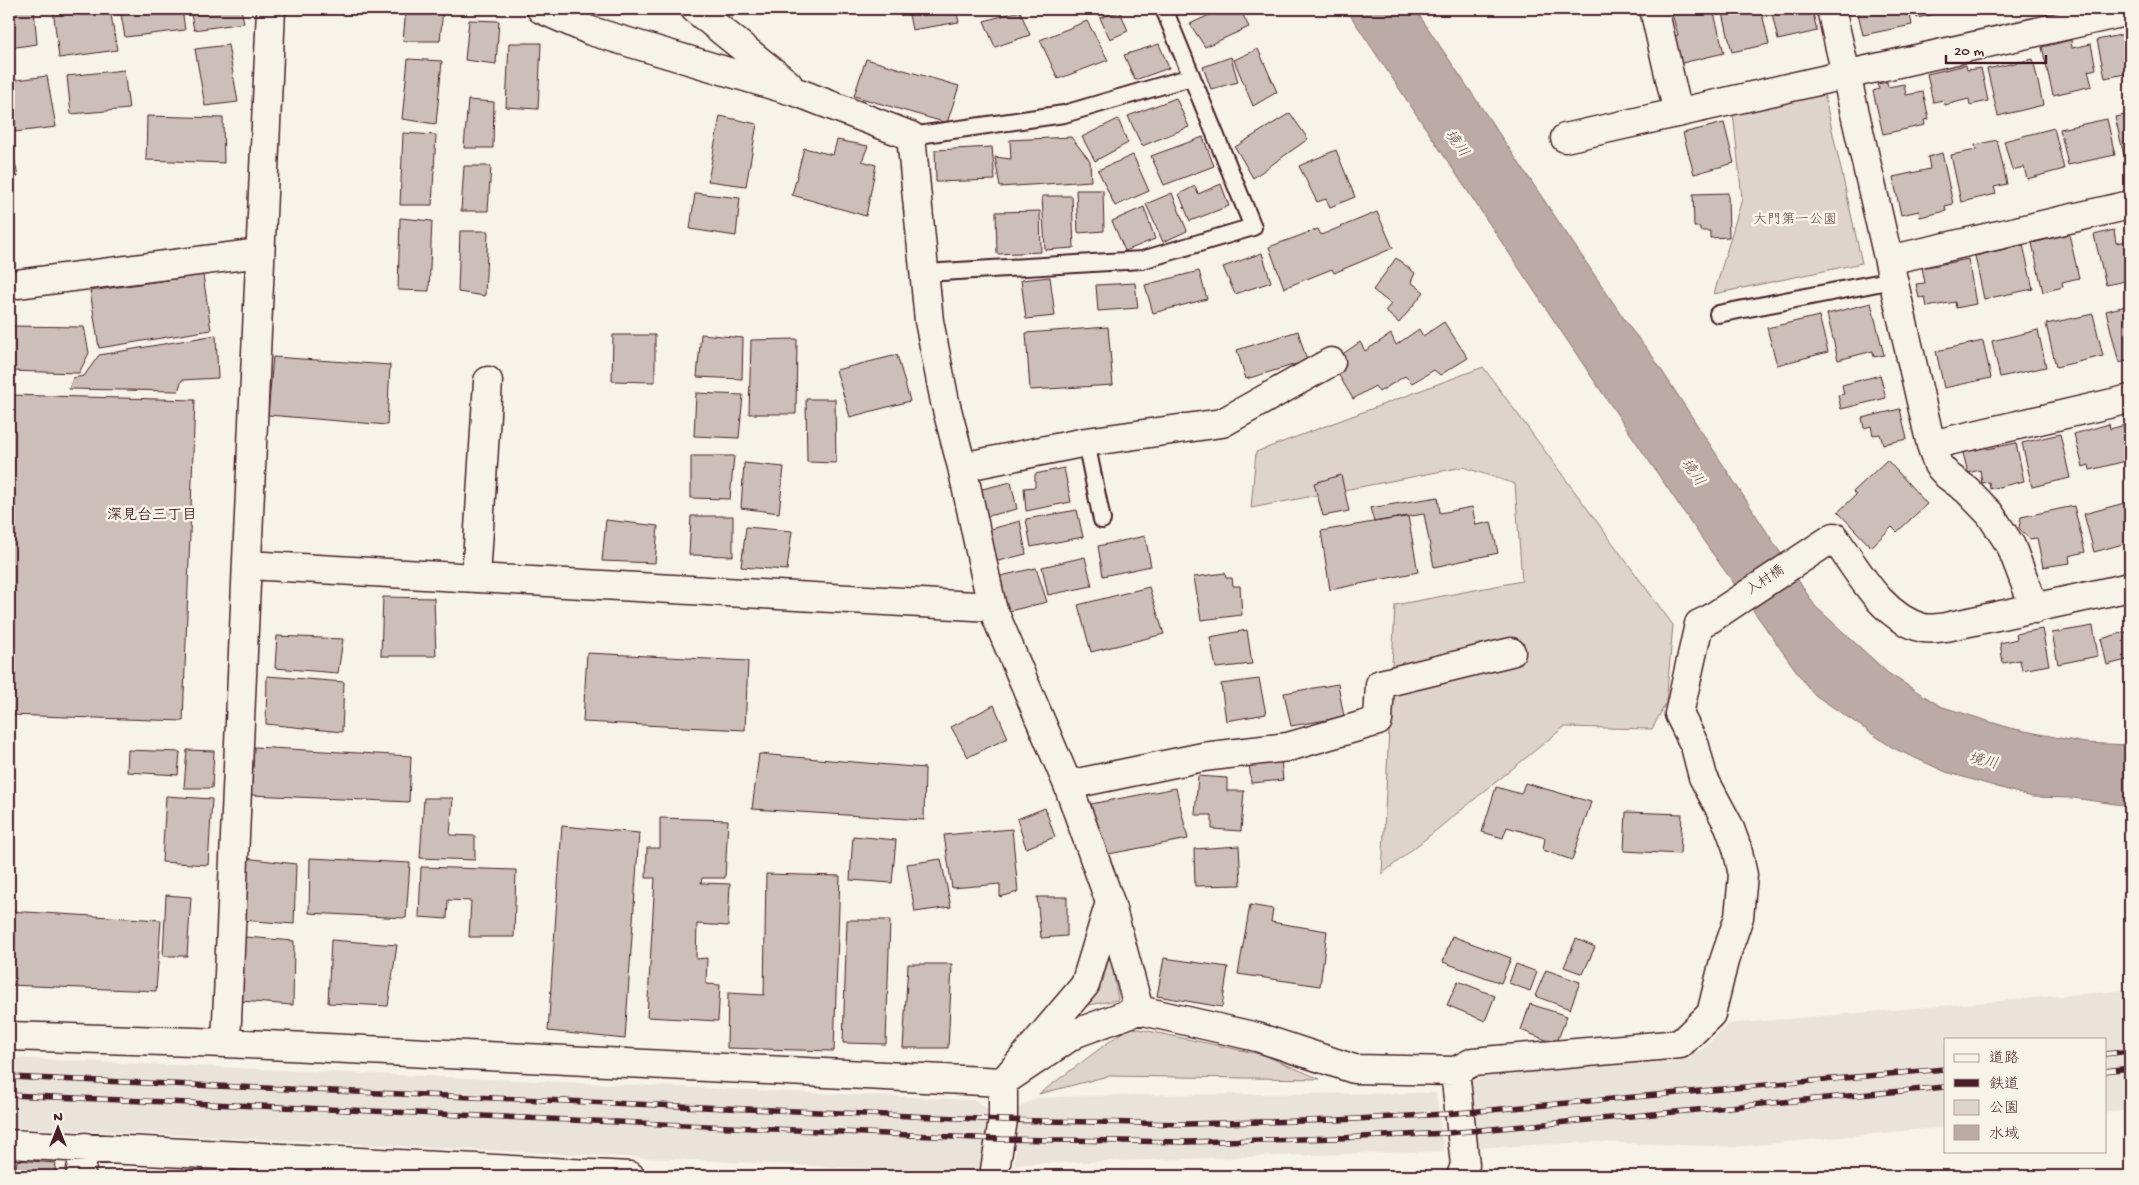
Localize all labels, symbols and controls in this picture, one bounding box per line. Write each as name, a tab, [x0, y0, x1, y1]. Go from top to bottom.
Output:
scale bar	[1946, 32, 2046, 64]
text: 20 m	[1954, 43, 1984, 61]
water label: 境川	[1440, 127, 1472, 161]
park label: 大門第一公園	[1753, 212, 1837, 229]
water label: 境川	[1676, 456, 1708, 490]
district label: 深見台三丁目	[107, 506, 197, 525]
street label: 入村橋	[1744, 562, 1788, 600]
water label: 境川	[1966, 750, 2000, 774]
legend	[1944, 1038, 2106, 1152]
text: 道路	[1989, 1050, 2019, 1068]
text: 鉄道	[1989, 1076, 2019, 1094]
text: 公園	[1989, 1100, 2019, 1118]
north arrow	[32, 1102, 82, 1152]
text: N	[53, 1109, 63, 1126]
text: 水域	[1989, 1125, 2019, 1144]

